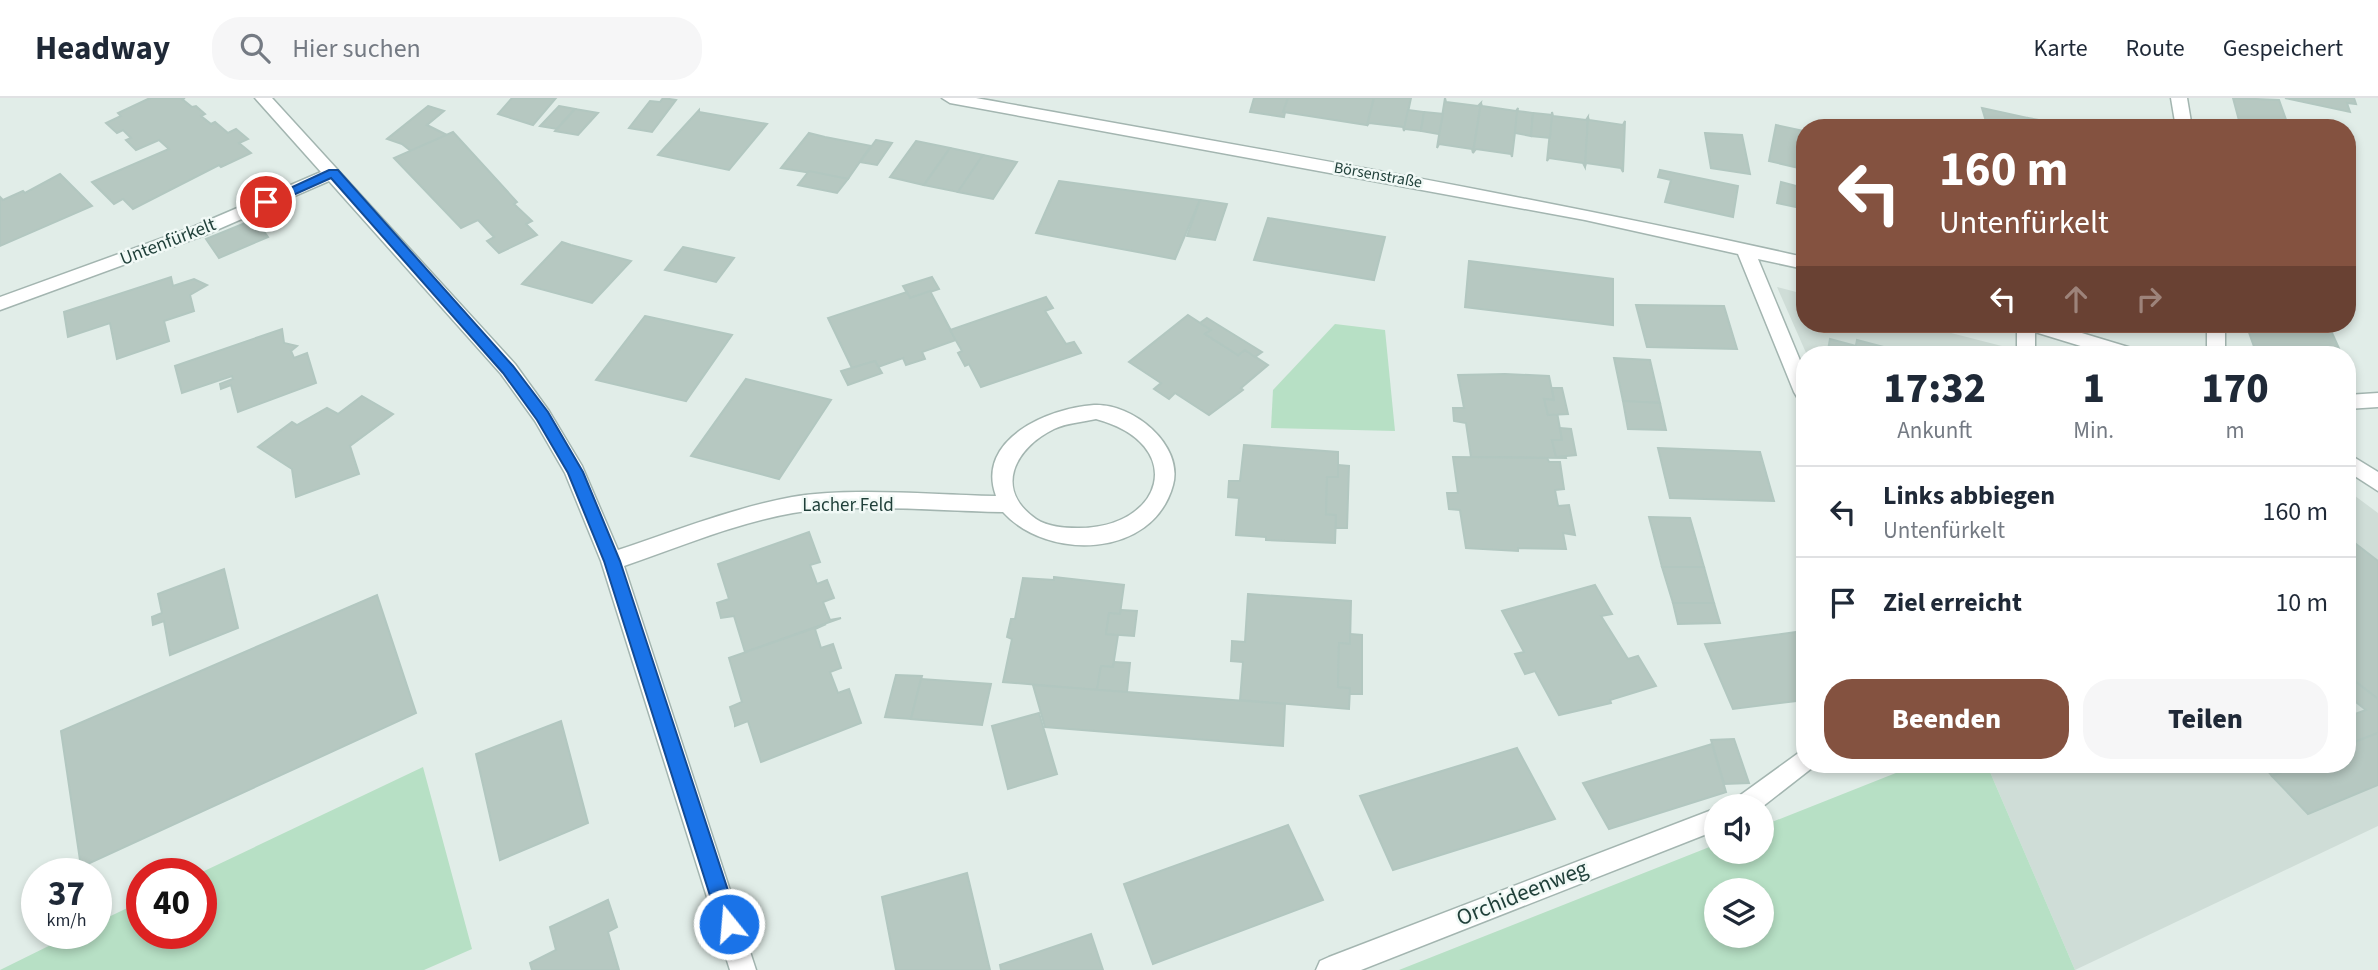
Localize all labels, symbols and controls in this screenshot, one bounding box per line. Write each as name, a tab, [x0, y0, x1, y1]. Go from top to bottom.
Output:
search box	[212, 17, 702, 80]
text: Headway	[35, 25, 170, 72]
icon: search	[236, 29, 274, 67]
text: Hier suchen	[292, 30, 421, 67]
text: Karte	[2034, 31, 2088, 66]
text: Route	[2126, 31, 2185, 66]
text: Gespeichert	[2223, 31, 2343, 66]
text: 160 m	[1939, 135, 2068, 205]
icon: left	[1824, 147, 1915, 238]
street label: Börsenstraße	[1332, 156, 1424, 194]
pin	[236, 172, 296, 232]
icon: arrive	[247, 183, 285, 221]
text: Untenfürkelt	[1939, 200, 2109, 246]
street label: Untenfürkelt	[116, 211, 220, 273]
icon: left	[1984, 280, 2022, 318]
icon: ahead	[2057, 280, 2095, 318]
icon: right	[2130, 280, 2168, 318]
text: 17:32	[1883, 359, 1986, 419]
text: 1	[2082, 359, 2105, 419]
text: 170	[2201, 359, 2269, 419]
text: Ankunft	[1897, 414, 1972, 447]
text: Min.	[2073, 414, 2114, 447]
text: m	[2225, 414, 2245, 447]
text: Links abbiegen	[1883, 477, 2055, 514]
street label: Lacher Feld	[802, 492, 894, 519]
icon: left	[1824, 493, 1862, 531]
text: 160 m	[2262, 493, 2328, 530]
text: Untenfürkelt	[1883, 514, 2005, 547]
icon: arrive	[1824, 584, 1862, 622]
text: Ziel erreicht	[1883, 584, 2022, 621]
text: 10 m	[2275, 584, 2328, 621]
button: Beenden	[1824, 679, 2069, 759]
button: Teilen	[2083, 679, 2328, 759]
map controls	[1704, 794, 1774, 948]
button: sound	[1704, 794, 1774, 864]
street label: Orchideenweg	[1451, 852, 1593, 934]
speed limit sign: 40	[126, 858, 217, 949]
text: 37	[48, 869, 85, 919]
button: layers	[1704, 878, 1774, 948]
position arrow	[692, 887, 766, 961]
text: km/h	[47, 908, 86, 933]

